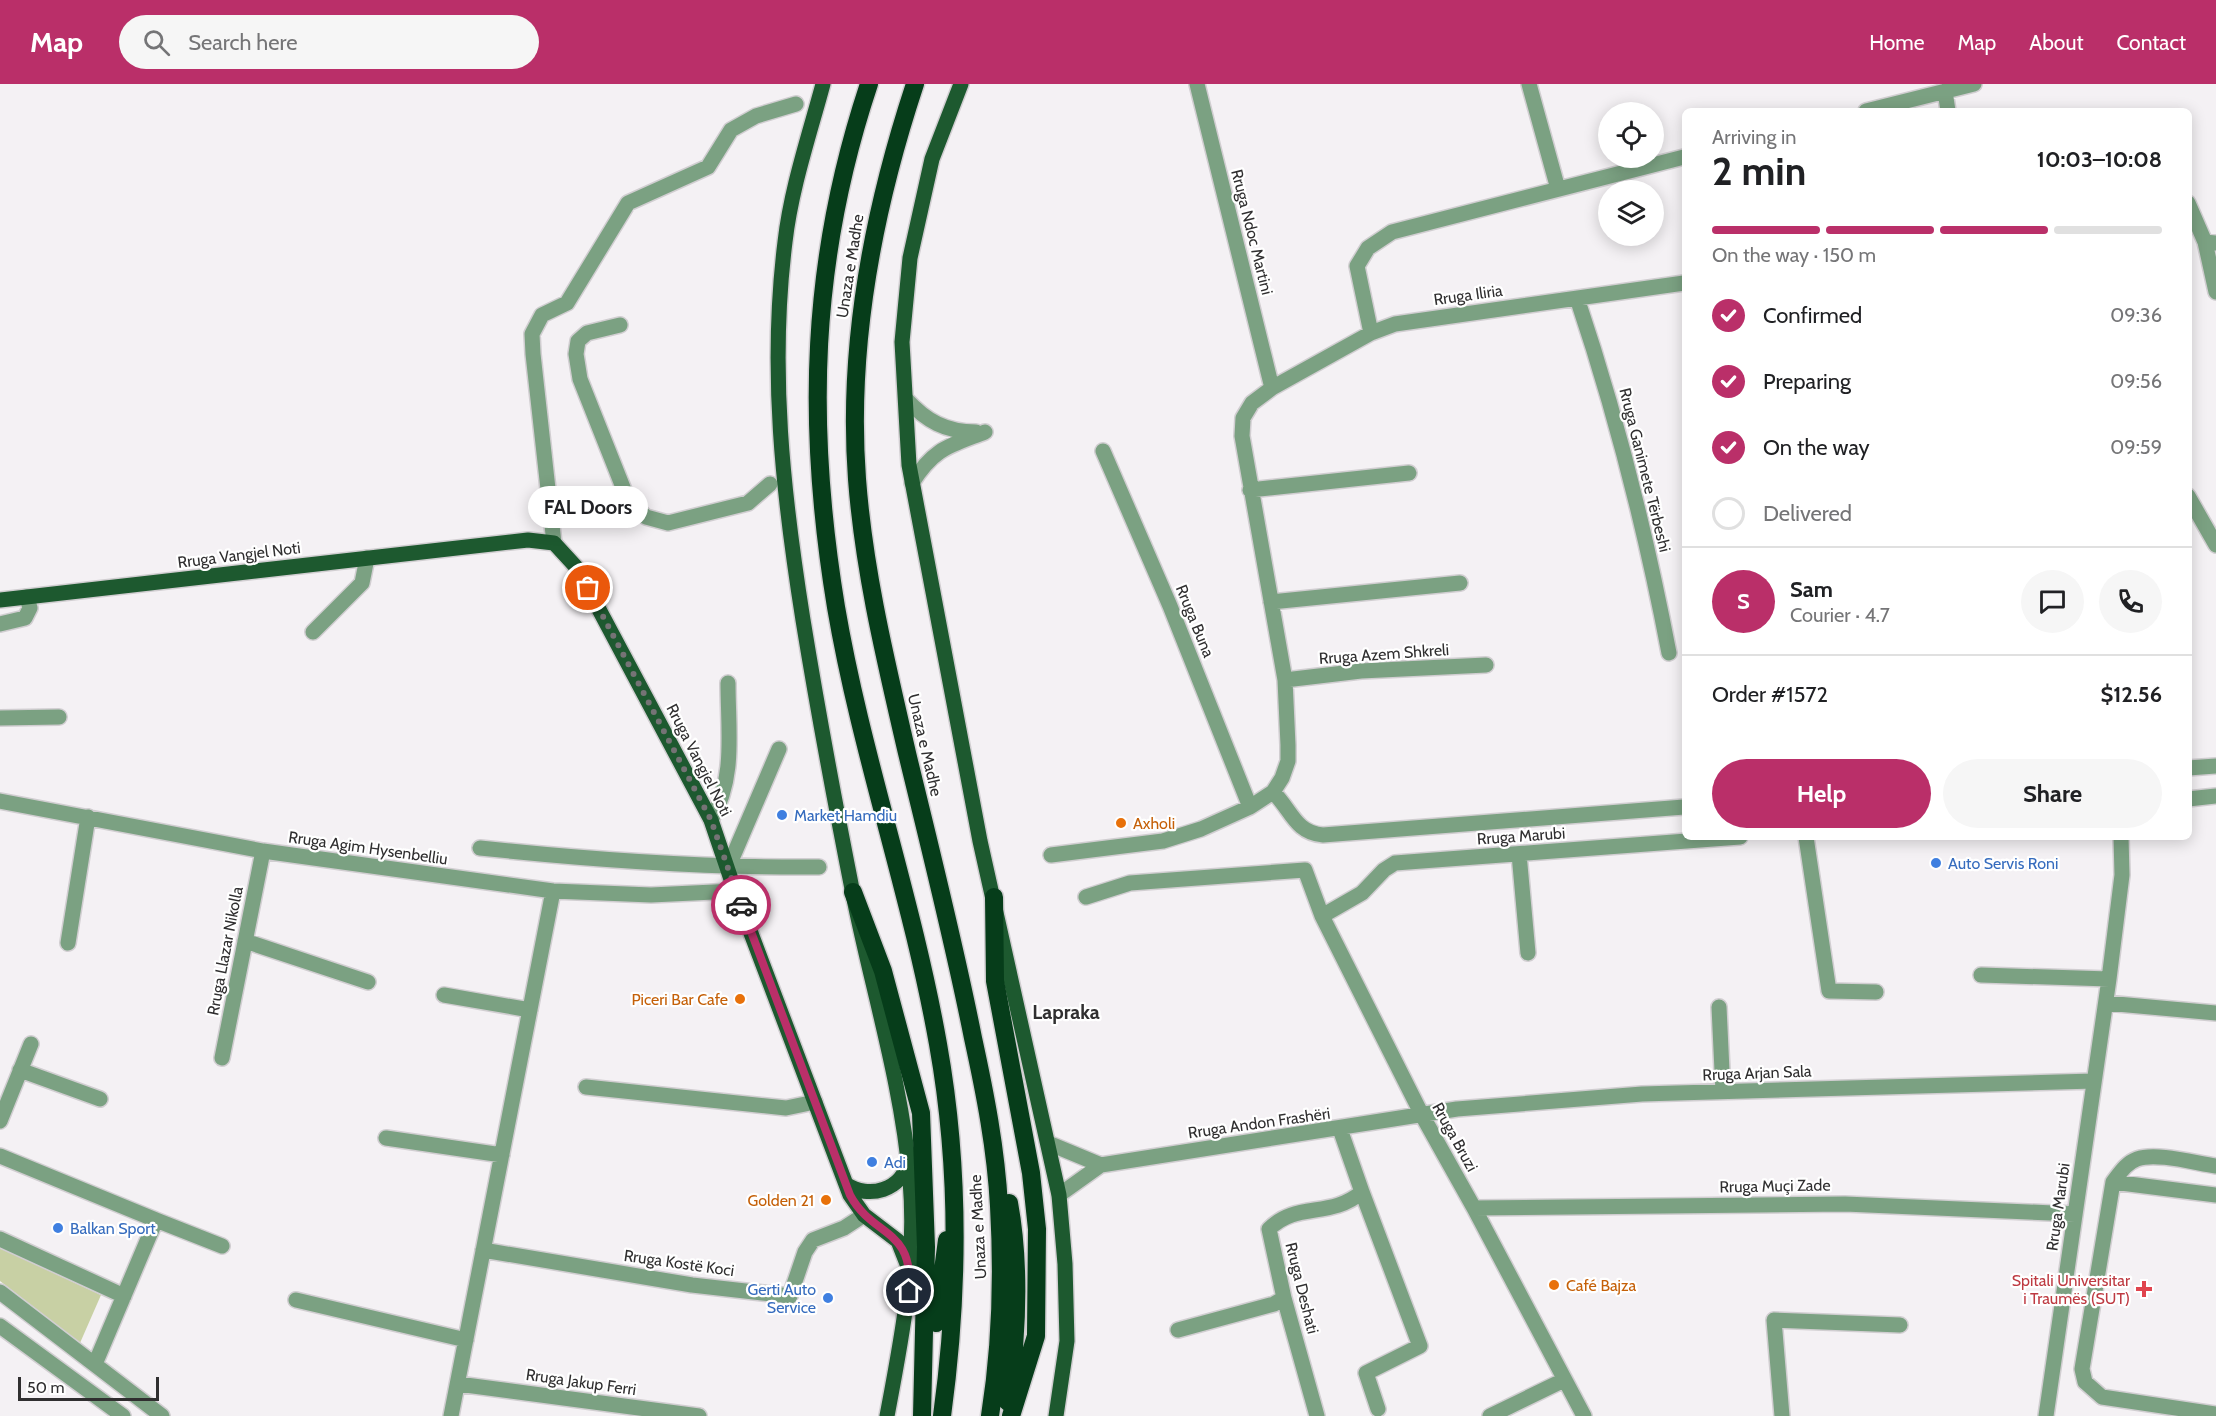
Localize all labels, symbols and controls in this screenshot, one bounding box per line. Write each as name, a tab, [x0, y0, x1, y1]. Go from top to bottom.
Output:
search box	[119, 15, 539, 69]
text: Map	[30, 25, 83, 59]
icon: search	[140, 26, 173, 59]
text: Search here	[188, 29, 297, 56]
text: Home	[1869, 30, 1925, 55]
text: Map	[1958, 30, 1996, 55]
text: About	[2029, 30, 2083, 55]
text: Contact	[2116, 30, 2186, 55]
map controls	[1598, 102, 1664, 246]
button: locate	[1598, 102, 1664, 168]
text: Arriving in	[1712, 125, 1796, 149]
text: 10:03–10:08	[2037, 146, 2162, 173]
text: 2 min	[1712, 147, 1806, 195]
street label: Rruga Ndoc Martini	[1227, 167, 1277, 297]
button: layers	[1598, 180, 1664, 246]
street label: Unaza e Madhe	[832, 213, 868, 319]
text: On the way · 150 m	[1712, 243, 1876, 267]
street label: Rruga Iliria	[1432, 281, 1504, 309]
icon: check	[1712, 299, 1745, 332]
text: Confirmed	[1763, 302, 1862, 329]
text: 09:36	[2110, 303, 2162, 327]
icon: check	[1712, 365, 1745, 398]
text: Preparing	[1763, 368, 1851, 395]
text: 09:56	[2110, 369, 2162, 393]
street label: Rruga Ganimete Tërbeshi	[1615, 386, 1675, 554]
icon: check	[1712, 431, 1745, 464]
text: On the way	[1763, 434, 1870, 461]
text: 09:59	[2110, 435, 2162, 459]
callout: FAL Doors	[528, 486, 648, 528]
text: FAL Doors	[544, 495, 632, 519]
text: Delivered	[1763, 500, 1852, 527]
street label: Rruga Vangjel Noti	[176, 538, 302, 572]
pin	[562, 562, 613, 613]
button: chat	[2021, 570, 2084, 633]
button: phone	[2099, 570, 2162, 633]
icon: bag	[571, 571, 604, 604]
text: Sam	[1790, 576, 1833, 603]
street label: Rruga Buna	[1172, 582, 1218, 660]
text: S	[1737, 588, 1750, 615]
text: Courier · 4.7	[1790, 603, 1890, 627]
street label: Rruga Azem Shkreli	[1318, 640, 1450, 668]
text: Order #1572	[1712, 681, 1828, 708]
text: $12.56	[2100, 681, 2162, 708]
street label: Unaza e Madhe	[904, 692, 946, 798]
street label: Rruga Vangjel Noti	[662, 701, 736, 819]
button: Help	[1712, 759, 1931, 828]
button: Share	[1943, 759, 2162, 828]
place label: Market Hamdiu	[794, 806, 897, 825]
marker: Market Hamdiu	[775, 808, 789, 822]
place label: Axholi	[1133, 814, 1175, 833]
marker: Axholi	[1114, 816, 1128, 830]
street label: Rruga Marubi	[1476, 823, 1566, 849]
street label: Rruga Agim Hysenbelliu	[287, 827, 449, 869]
place label: Auto Servis Roni	[1948, 854, 2058, 873]
marker: Auto Servis Roni	[1929, 856, 1943, 870]
courier	[711, 875, 771, 935]
street label: Rruga Llazar Nikolla	[203, 885, 247, 1017]
icon: car	[725, 889, 758, 922]
place label: Piceri Bar Cafe	[631, 990, 728, 1009]
marker: Piceri Bar Cafe	[733, 992, 747, 1006]
district label: Lapraka	[1032, 1000, 1100, 1024]
street label: Rruga Arjan Sala	[1702, 1062, 1812, 1084]
street label: Rruga Bruzi	[1428, 1099, 1482, 1175]
street label: Rruga Andon Frashëri	[1187, 1104, 1331, 1142]
place label: Adi	[884, 1153, 906, 1172]
marker: Adi	[865, 1155, 879, 1169]
street label: Rruga Marubi	[2042, 1162, 2074, 1252]
street label: Unaza e Madhe	[966, 1174, 990, 1280]
street label: Rruga Muçi Zade	[1719, 1176, 1831, 1196]
place label: Golden 21	[748, 1191, 814, 1210]
marker: Golden 21	[819, 1193, 833, 1207]
place label: Balkan Sport	[70, 1219, 156, 1238]
marker: Balkan Sport	[51, 1221, 65, 1235]
street label: Rruga Deshati	[1281, 1240, 1323, 1336]
street label: Rruga Kostë Koci	[623, 1246, 735, 1280]
pin	[883, 1265, 934, 1316]
place label: Spitali Universitar i Traumës (SUT)	[2012, 1271, 2131, 1308]
icon: home	[892, 1274, 925, 1307]
place label: Café Bajza	[1566, 1276, 1637, 1295]
marker: Café Bajza	[1547, 1278, 1561, 1292]
place label: Gerti Auto Service	[748, 1280, 816, 1317]
marker: Spitali Universitar i Traumës (SUT)	[2135, 1280, 2153, 1298]
marker: Gerti Auto Service	[821, 1291, 835, 1305]
street label: Rruga Jakup Ferri	[525, 1365, 637, 1399]
scale bar	[18, 1374, 159, 1402]
text: 50 m	[27, 1378, 64, 1397]

